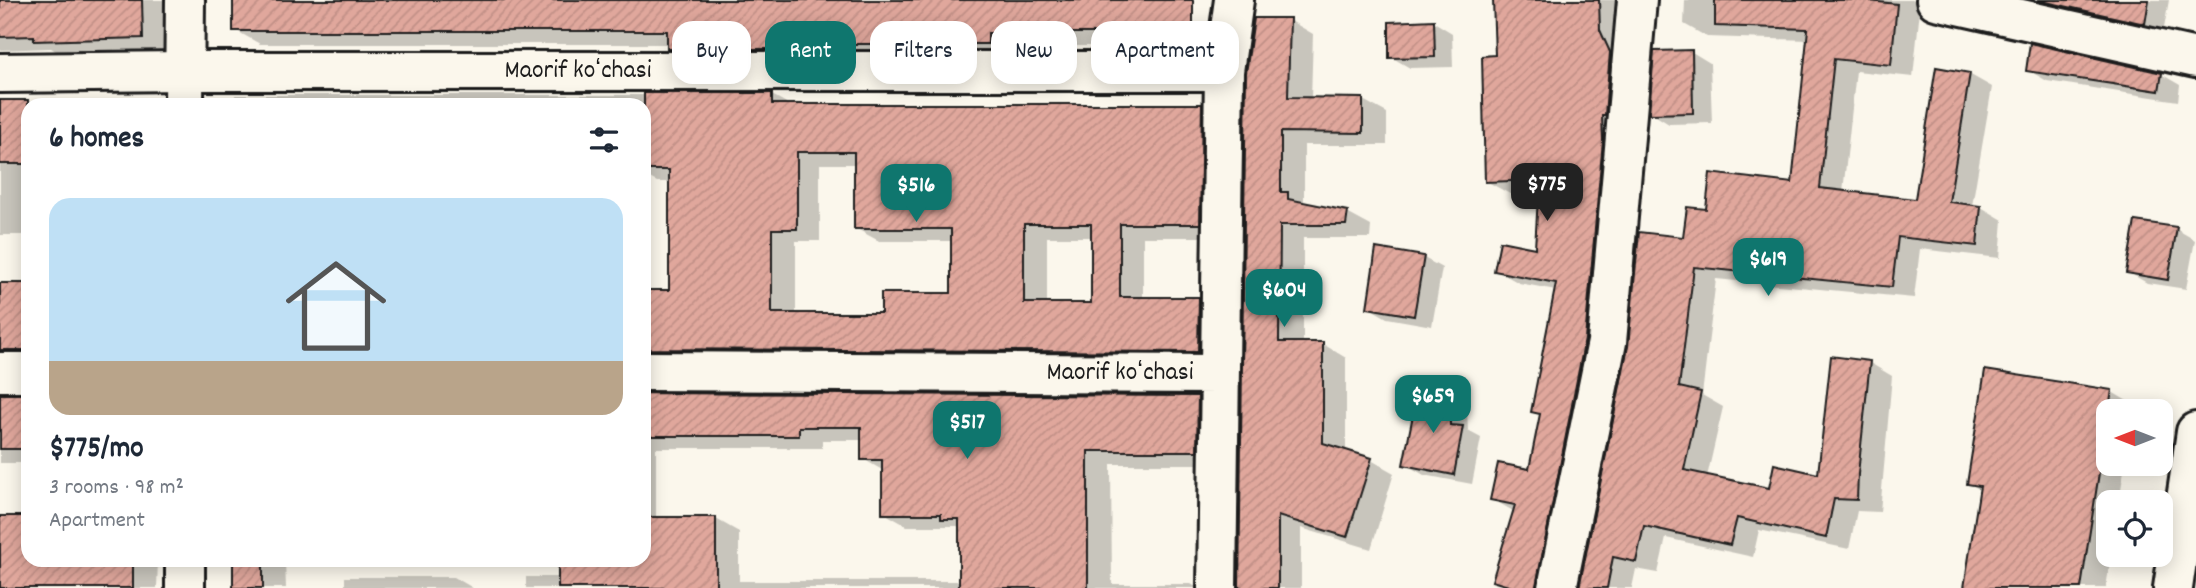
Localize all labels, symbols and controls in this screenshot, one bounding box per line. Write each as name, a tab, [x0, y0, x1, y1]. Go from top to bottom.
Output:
chip: Buy	[672, 21, 751, 84]
chip: Rent	[765, 21, 856, 84]
chip: Filters	[870, 21, 977, 84]
chip: New	[991, 21, 1077, 84]
chip: Apartment	[1091, 21, 1239, 84]
street label: Maorif koʻchasi	[505, 53, 652, 90]
text: 6 homes	[49, 119, 144, 162]
icon: filters	[585, 121, 623, 159]
pin: $516	[875, 164, 957, 224]
pin: $775	[1506, 164, 1588, 223]
text: $775	[1527, 169, 1567, 202]
text: $516	[897, 170, 935, 203]
pin: $619	[1727, 238, 1809, 298]
icon: home	[273, 243, 399, 369]
text: $619	[1749, 244, 1787, 277]
pin: $604	[1243, 270, 1325, 329]
text: $604	[1261, 275, 1307, 308]
street label: Maorif koʻchasi	[1047, 355, 1194, 392]
pin: $659	[1392, 376, 1474, 435]
text: $659	[1411, 381, 1455, 414]
north arrow	[2096, 399, 2174, 476]
map controls	[2096, 399, 2173, 567]
pin: $517	[926, 402, 1008, 461]
text: $517	[949, 407, 985, 440]
text: $775/mo	[49, 429, 144, 472]
text: 3 rooms · 98 m²	[49, 472, 184, 505]
button: locate	[2096, 490, 2173, 567]
text: Apartment	[49, 505, 145, 538]

